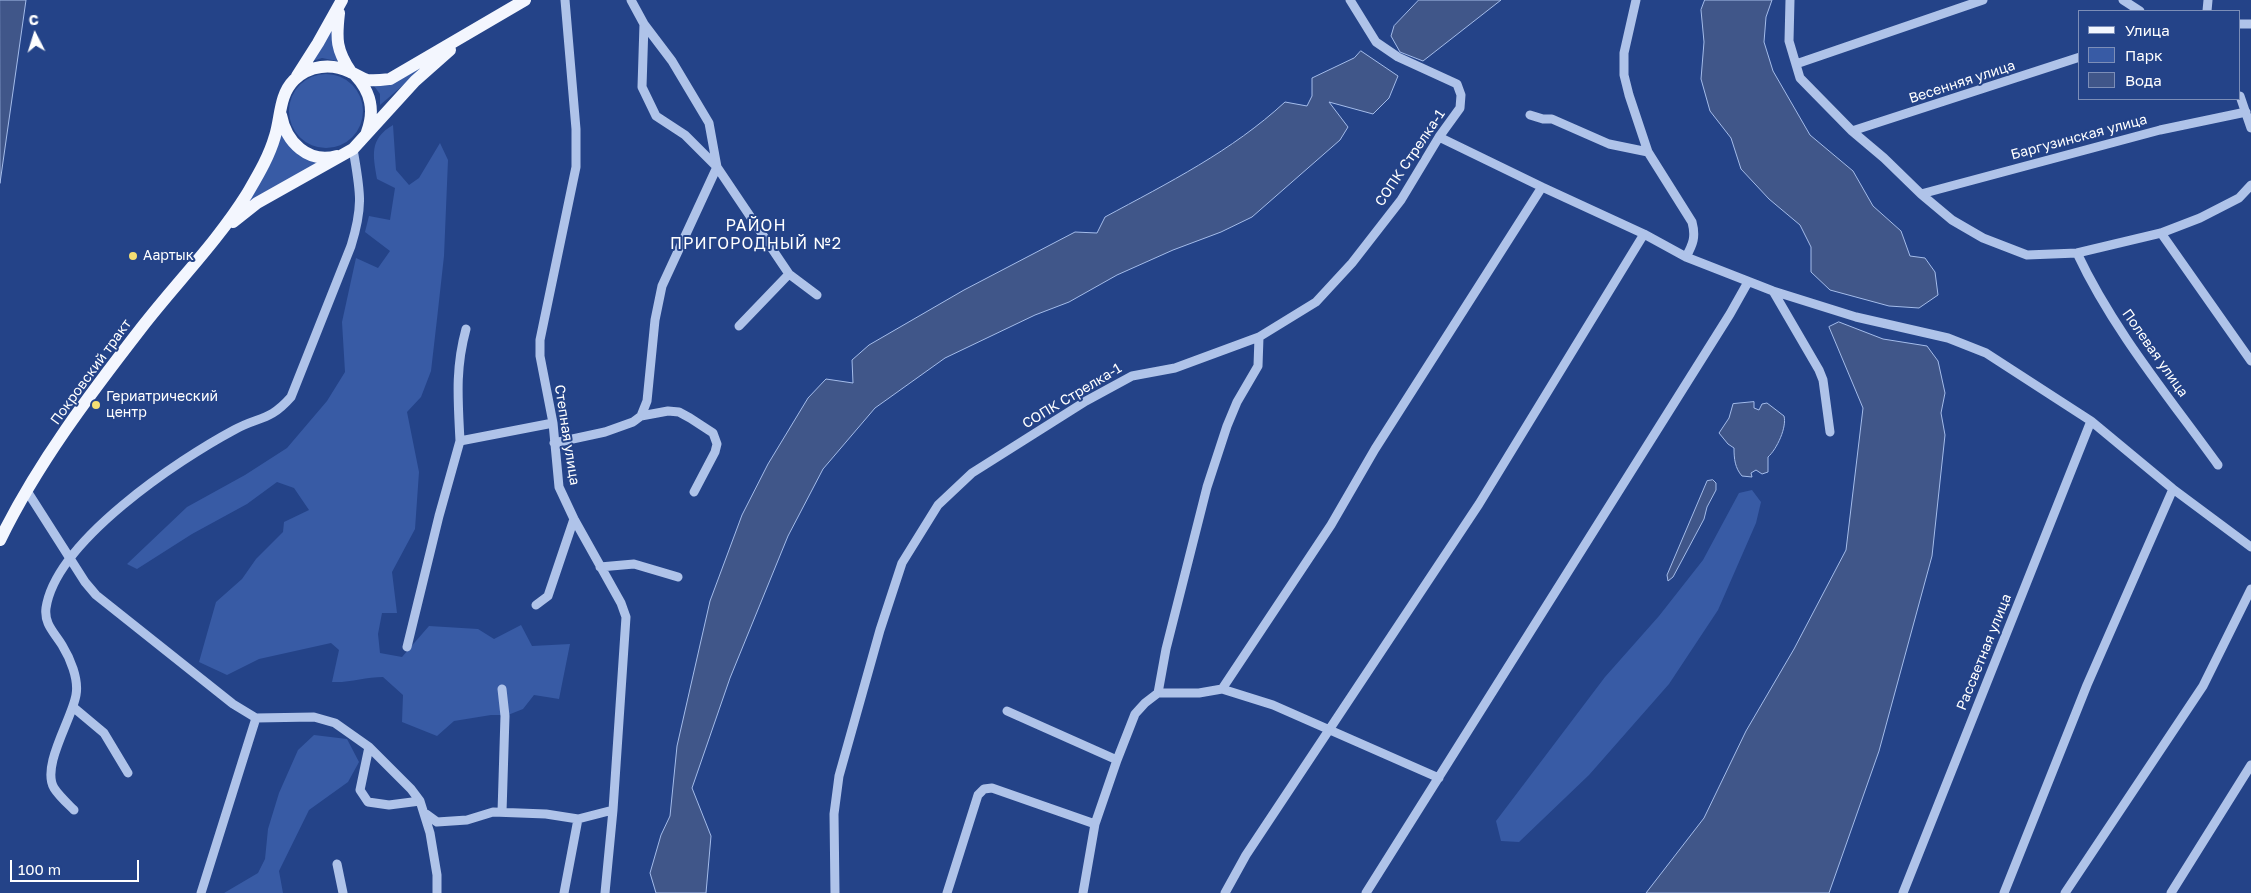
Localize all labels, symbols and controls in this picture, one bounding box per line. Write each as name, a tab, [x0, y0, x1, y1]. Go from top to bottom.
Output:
north arrow	[10, 10, 60, 60]
legend	[2078, 10, 2241, 100]
text: С	[28, 11, 39, 28]
text: Улица	[2125, 21, 2170, 39]
text: Парк	[2125, 46, 2163, 64]
street label: Весенняя улица	[1907, 57, 2017, 107]
text: Вода	[2125, 71, 2162, 89]
street label: СОПК Стрелка-1	[1372, 107, 1448, 209]
street label: Баргузинская улица	[2009, 111, 2149, 163]
district label: РАЙОН ПРИГОРОДНЫЙ №2	[668, 216, 844, 254]
place label: Аартык	[143, 248, 194, 264]
marker: Аартык	[127, 250, 139, 262]
street label: Полевая улица	[2118, 306, 2192, 400]
street label: Покровский тракт	[47, 316, 135, 428]
street label: СОПК Стрелка-1	[1019, 360, 1125, 432]
street label: Степная улица	[551, 383, 583, 487]
place label: Гериатрический центр	[106, 389, 218, 422]
marker: Гериатрический центр	[90, 399, 102, 411]
street label: Рассветная улица	[1953, 591, 2015, 713]
scale bar	[12, 850, 141, 882]
text: 100 m	[18, 860, 61, 878]

